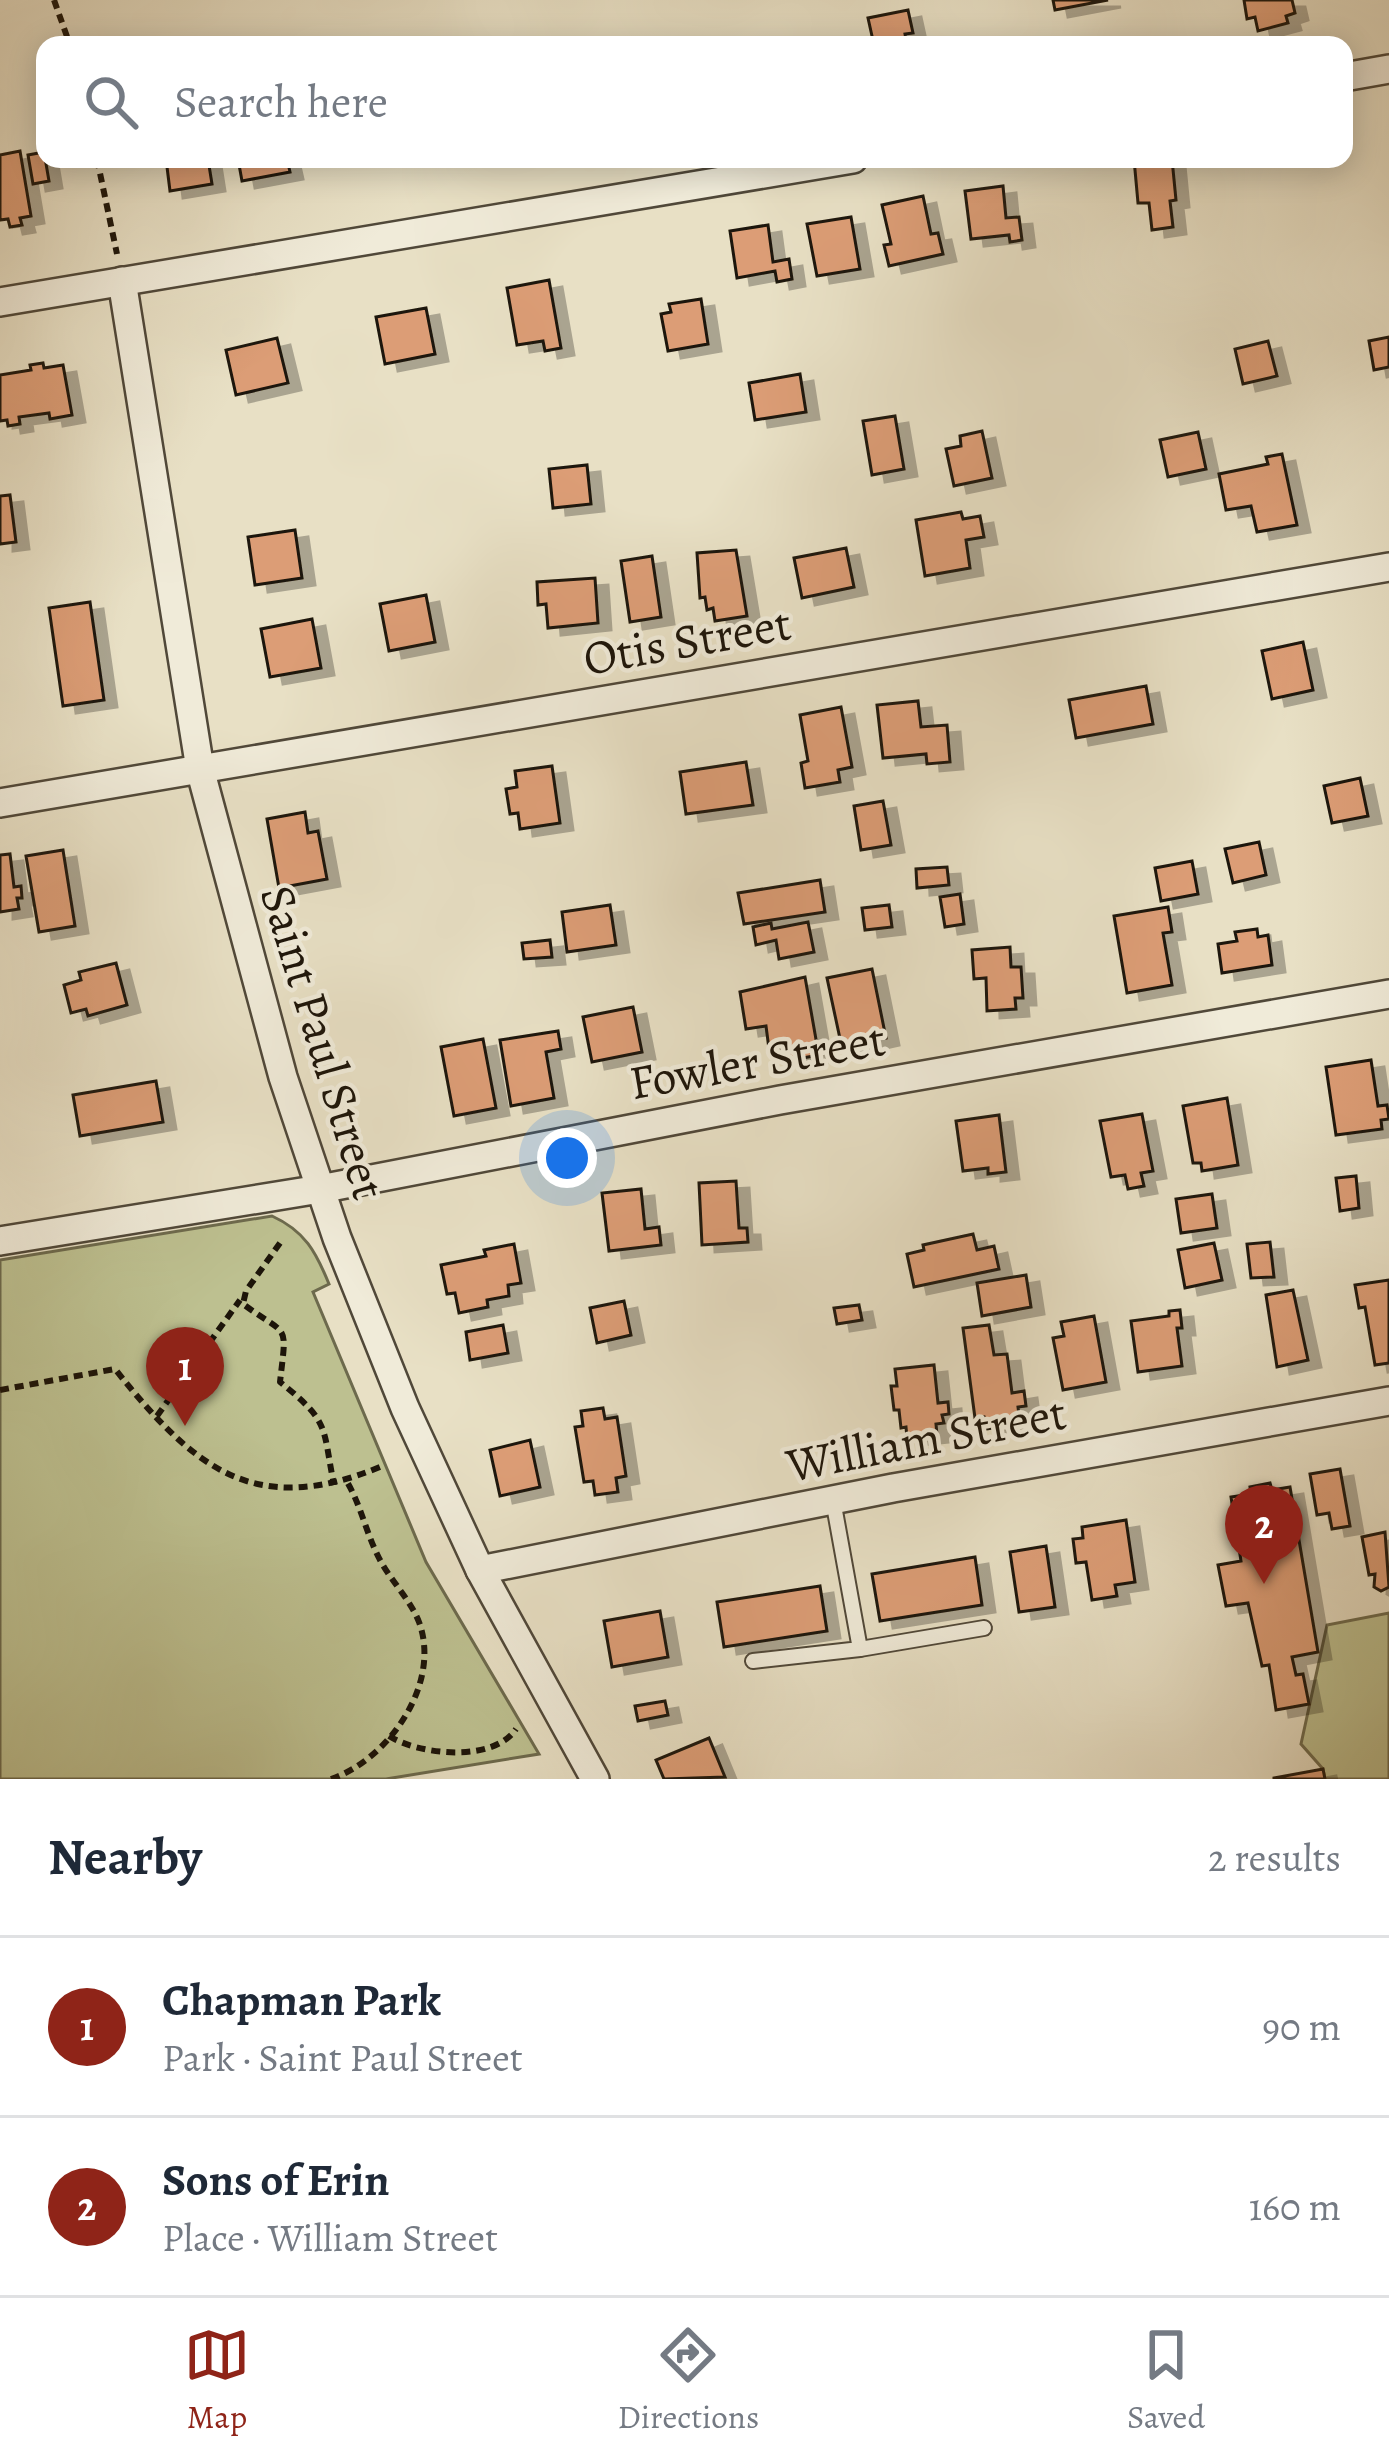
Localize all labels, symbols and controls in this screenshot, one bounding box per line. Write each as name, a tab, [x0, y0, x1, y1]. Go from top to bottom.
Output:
search box	[36, 36, 1353, 168]
icon: search	[78, 69, 144, 135]
text: Search here	[174, 71, 388, 133]
street label: Otis Street	[578, 590, 796, 692]
street label: Saint Paul Street	[244, 877, 402, 1207]
street label: Fowler Street	[624, 1006, 890, 1116]
your location	[537, 1128, 597, 1188]
pin: 1	[146, 1327, 224, 1426]
street label: William Street	[780, 1380, 1071, 1499]
pin: 2	[1225, 1485, 1303, 1584]
text: Nearby	[48, 1822, 202, 1892]
text: 2 results	[1208, 1831, 1341, 1884]
text: Chapman Park	[162, 1969, 441, 2031]
text: 1	[80, 2000, 94, 2053]
text: 90 m	[1262, 2000, 1341, 2053]
text: Park · Saint Paul Street	[162, 2031, 523, 2084]
text: Sons of Erin	[162, 2149, 389, 2211]
text: 2	[78, 2180, 96, 2233]
text: 160 m	[1249, 2180, 1341, 2233]
text: Place · William Street	[162, 2211, 498, 2264]
tab: Map	[184, 2322, 250, 2439]
tab: Directions	[618, 2322, 759, 2439]
tab: Saved	[1127, 2322, 1205, 2439]

